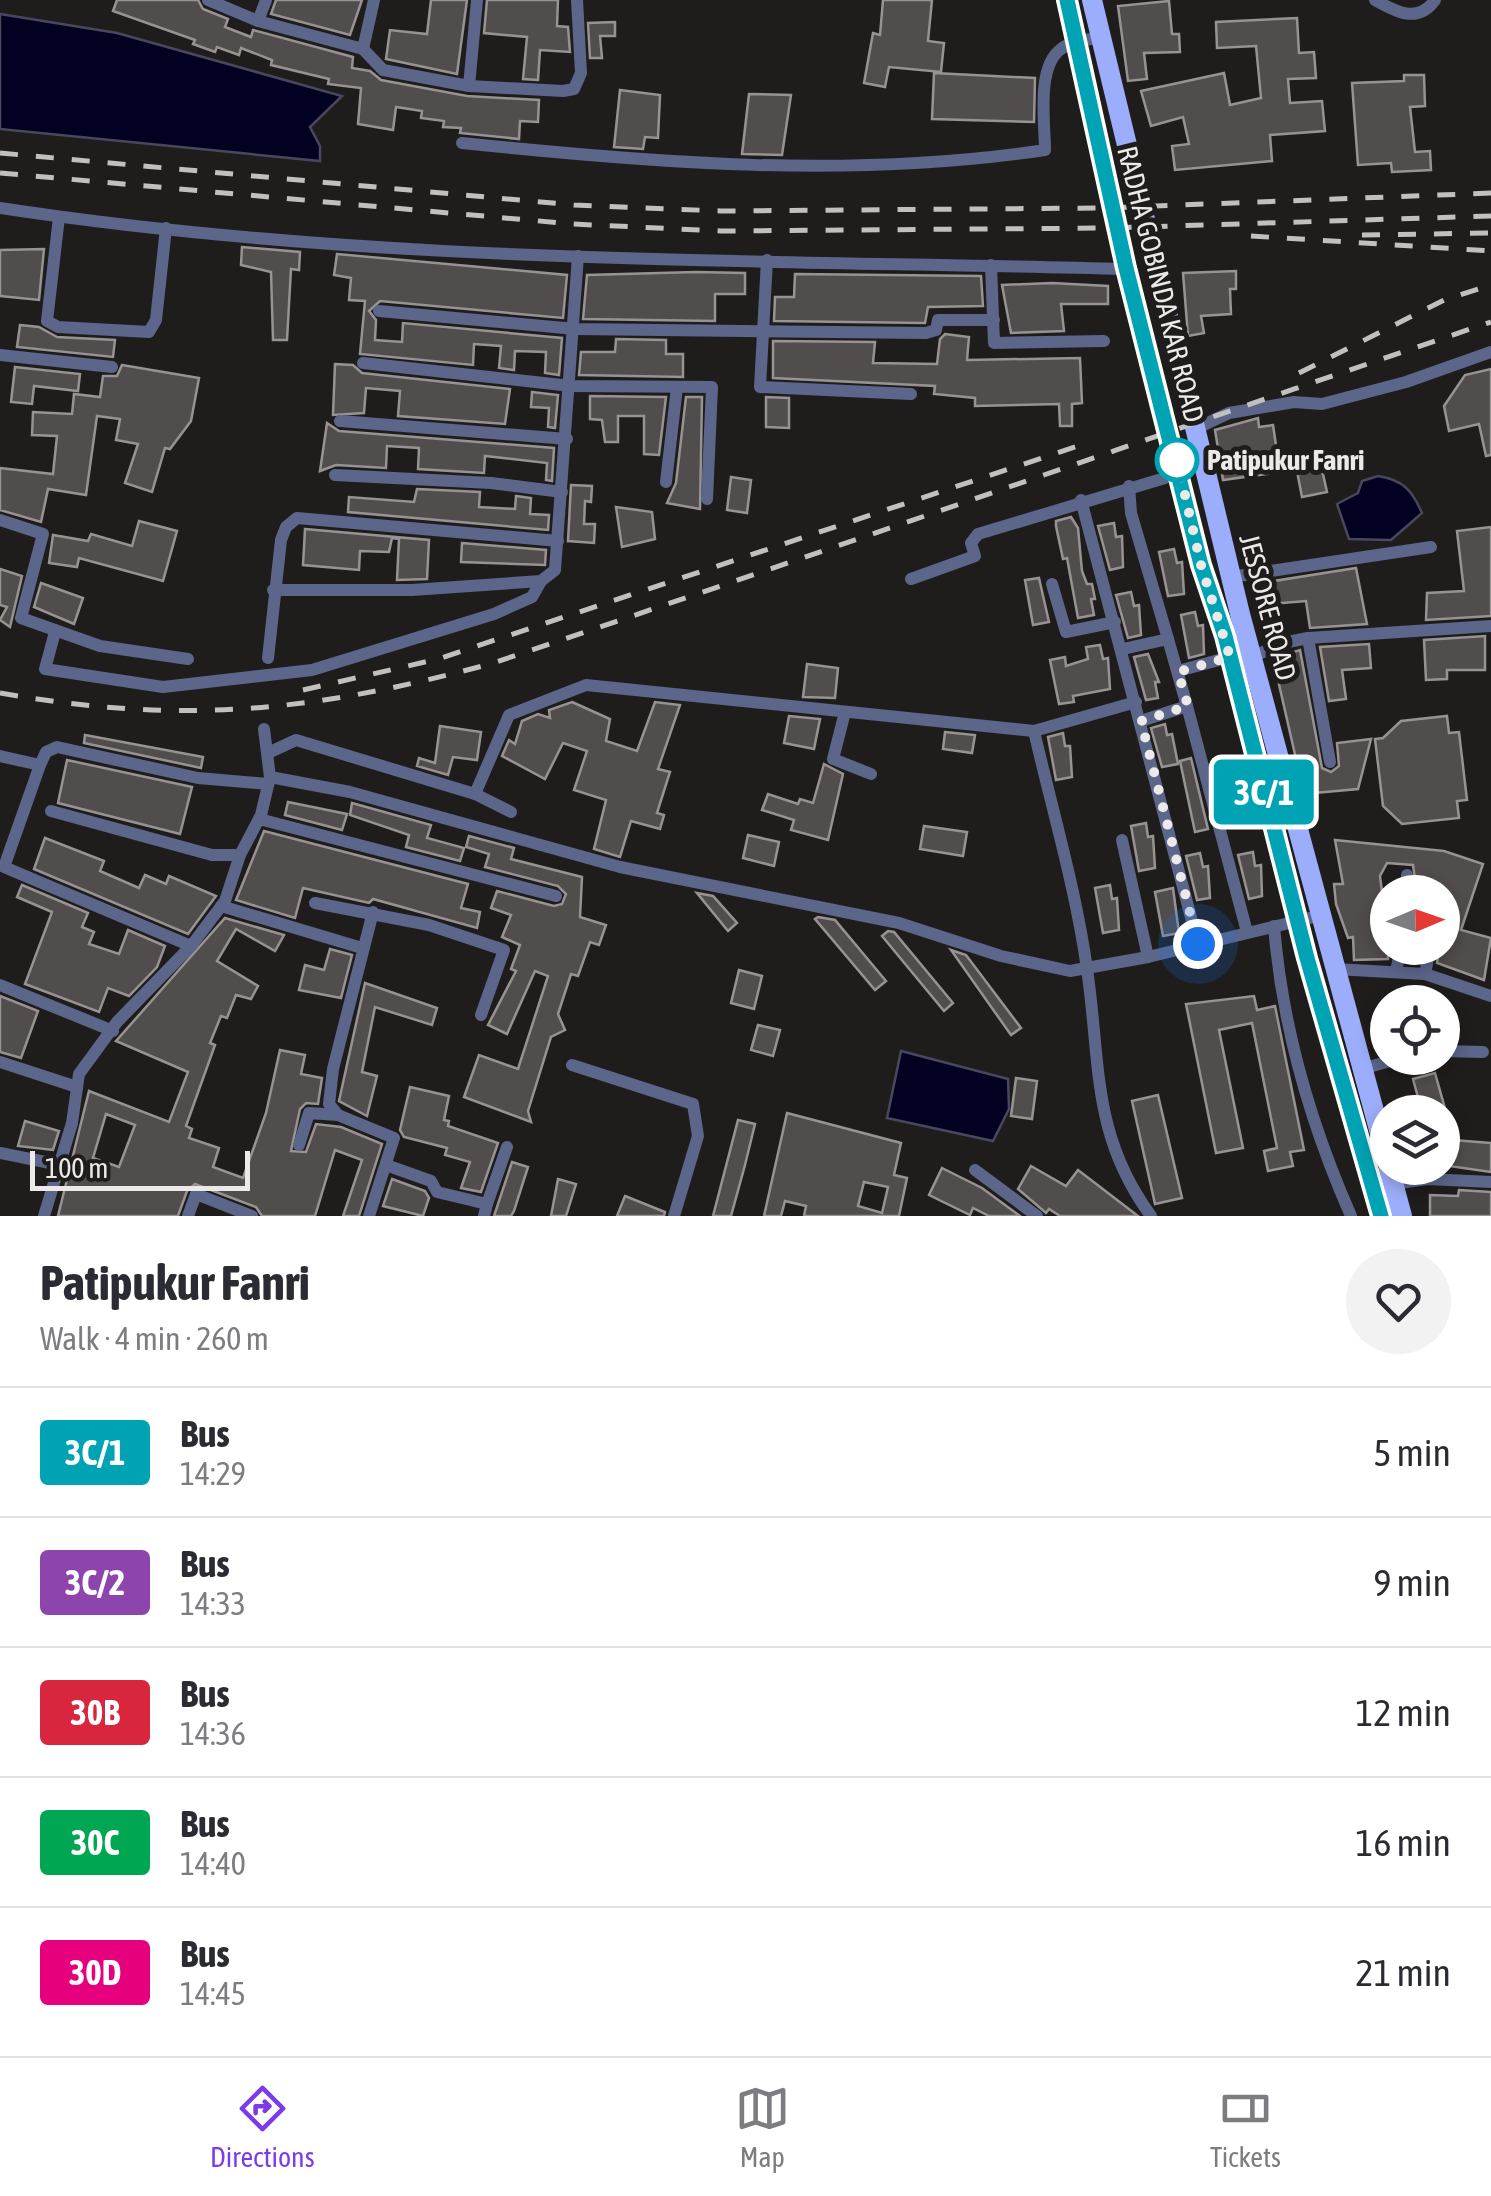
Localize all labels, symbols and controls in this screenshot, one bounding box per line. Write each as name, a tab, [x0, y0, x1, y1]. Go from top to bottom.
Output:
street label: RADHA GOBINDA KAR ROAD	[1111, 143, 1211, 425]
marker: Patipukur Fanri	[1156, 439, 1198, 481]
place label: Patipukur Fanri	[1207, 444, 1364, 476]
street label: JESSORE ROAD	[1233, 530, 1303, 684]
line badge: 3C/1	[1194, 760, 1334, 824]
text: 3C/1	[1234, 772, 1294, 812]
north arrow	[1370, 875, 1460, 965]
map controls	[1370, 875, 1460, 1185]
your location	[1173, 919, 1223, 969]
button: locate	[1370, 985, 1460, 1075]
button: layers	[1370, 1095, 1460, 1185]
scale bar	[30, 1146, 250, 1190]
text: 100 m	[45, 1152, 108, 1184]
button: heart	[1346, 1249, 1451, 1354]
text: Patipukur Fanri	[40, 1255, 310, 1310]
text: Walk · 4 min · 260 m	[40, 1320, 269, 1357]
text: Bus	[180, 1412, 230, 1455]
text: 5 min	[1373, 1431, 1451, 1474]
text: 3C/1	[65, 1432, 125, 1472]
text: 14:29	[180, 1455, 246, 1492]
text: Bus	[180, 1542, 230, 1585]
text: 9 min	[1373, 1561, 1451, 1604]
text: 3C/2	[65, 1562, 125, 1602]
text: 14:33	[180, 1585, 246, 1622]
text: Bus	[180, 1672, 230, 1715]
text: 12 min	[1356, 1691, 1451, 1734]
text: 30B	[70, 1692, 120, 1732]
text: 14:36	[180, 1715, 246, 1752]
text: Bus	[180, 1802, 230, 1845]
text: 16 min	[1356, 1821, 1451, 1864]
text: 30C	[71, 1822, 119, 1862]
text: 14:40	[180, 1845, 246, 1882]
text: Bus	[180, 1932, 230, 1975]
text: 21 min	[1356, 1951, 1451, 1994]
text: 30D	[69, 1952, 121, 1992]
text: 14:45	[180, 1975, 246, 2012]
tab: Directions	[210, 2081, 315, 2173]
tab: Map	[735, 2081, 790, 2173]
tab: Tickets	[1210, 2081, 1281, 2173]

